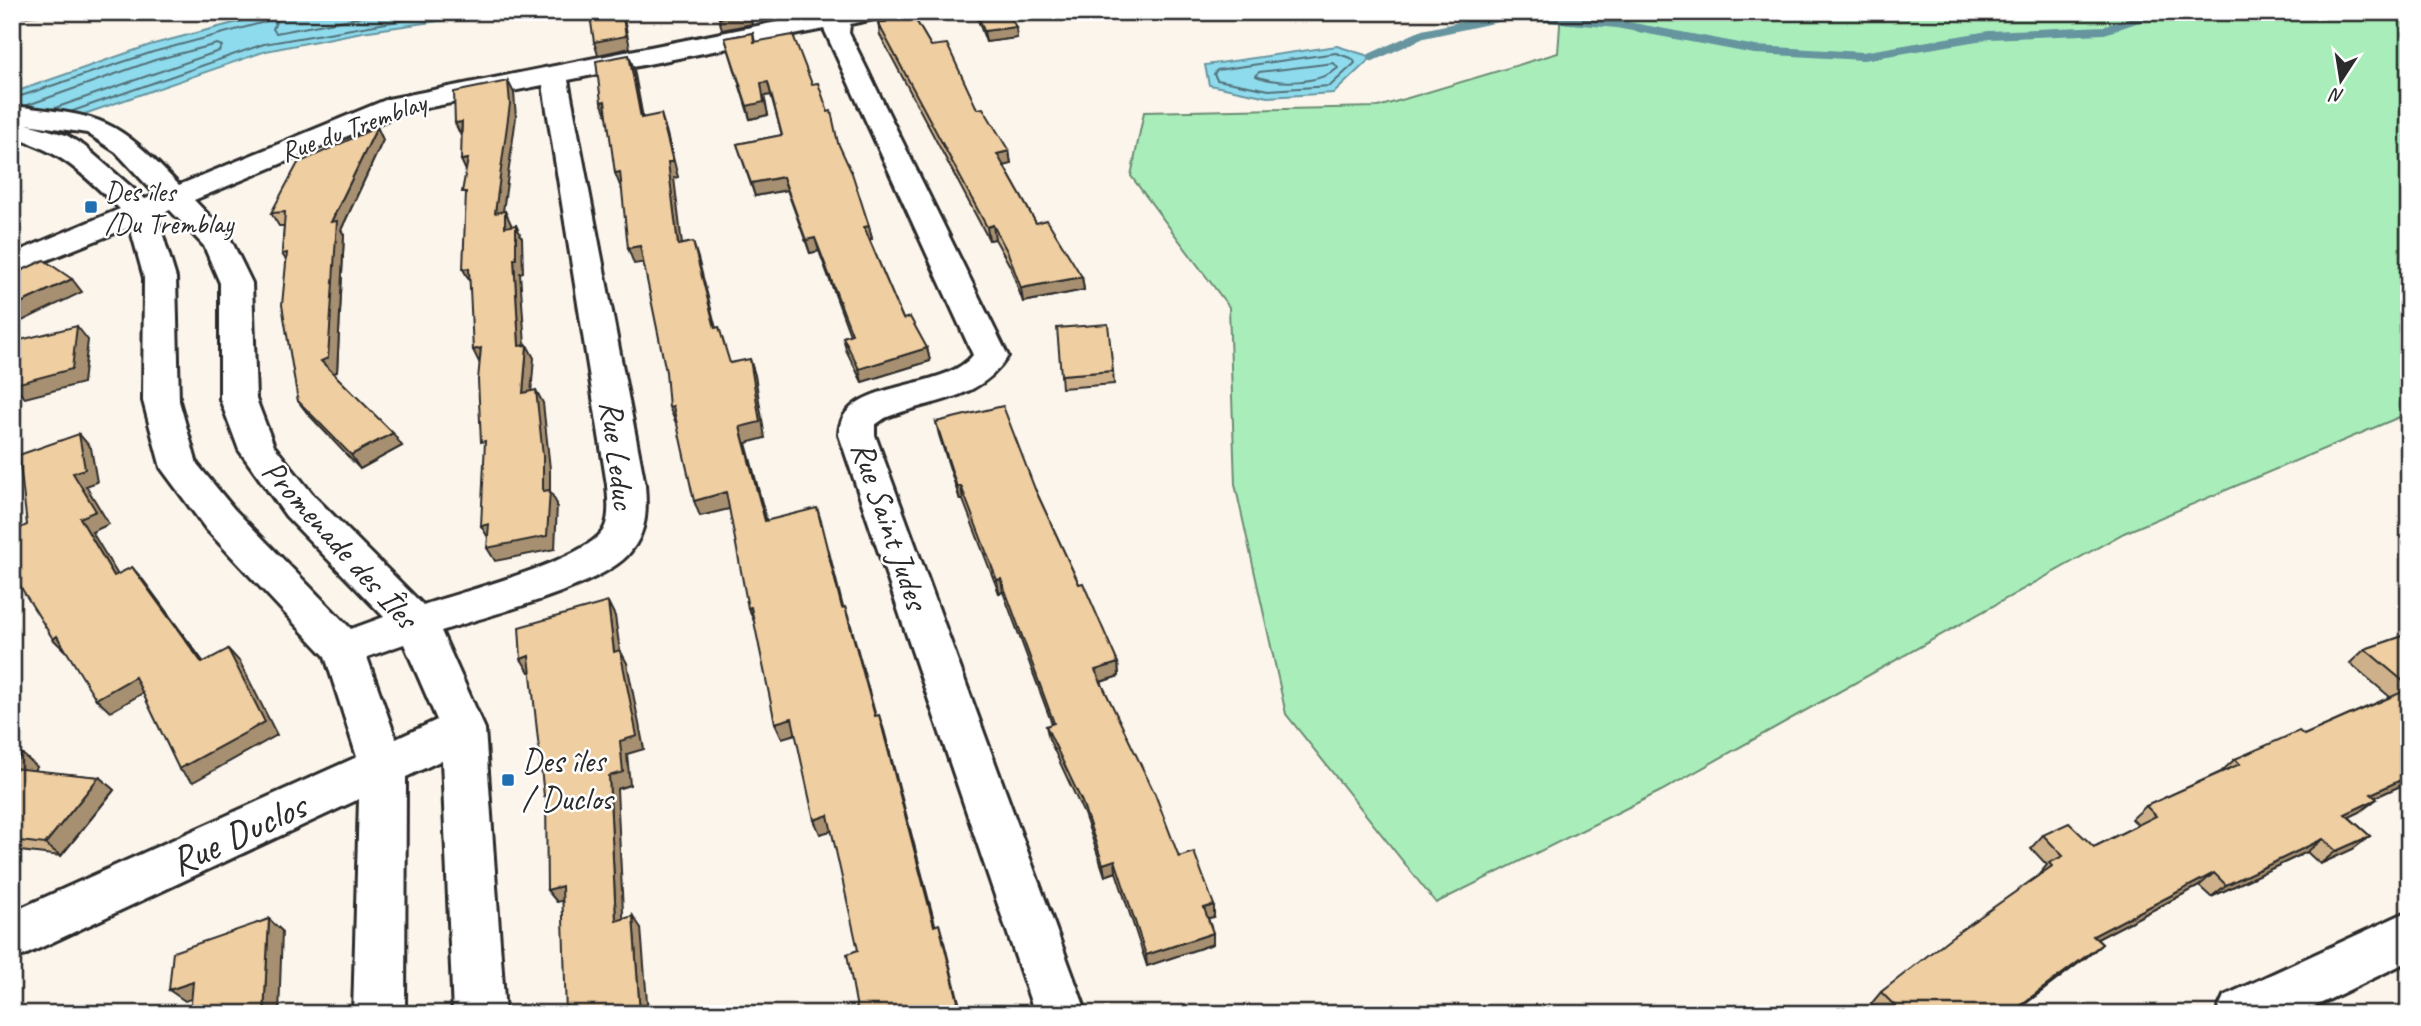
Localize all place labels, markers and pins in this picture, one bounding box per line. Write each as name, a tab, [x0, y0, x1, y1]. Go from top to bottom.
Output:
place label: Des îles /Du Tremblay	[105, 174, 236, 241]
marker: Des îles /Du Tremblay	[83, 199, 99, 215]
place label: Des îles / Duclos	[522, 740, 615, 820]
marker: Des îles / Duclos	[500, 772, 516, 788]

